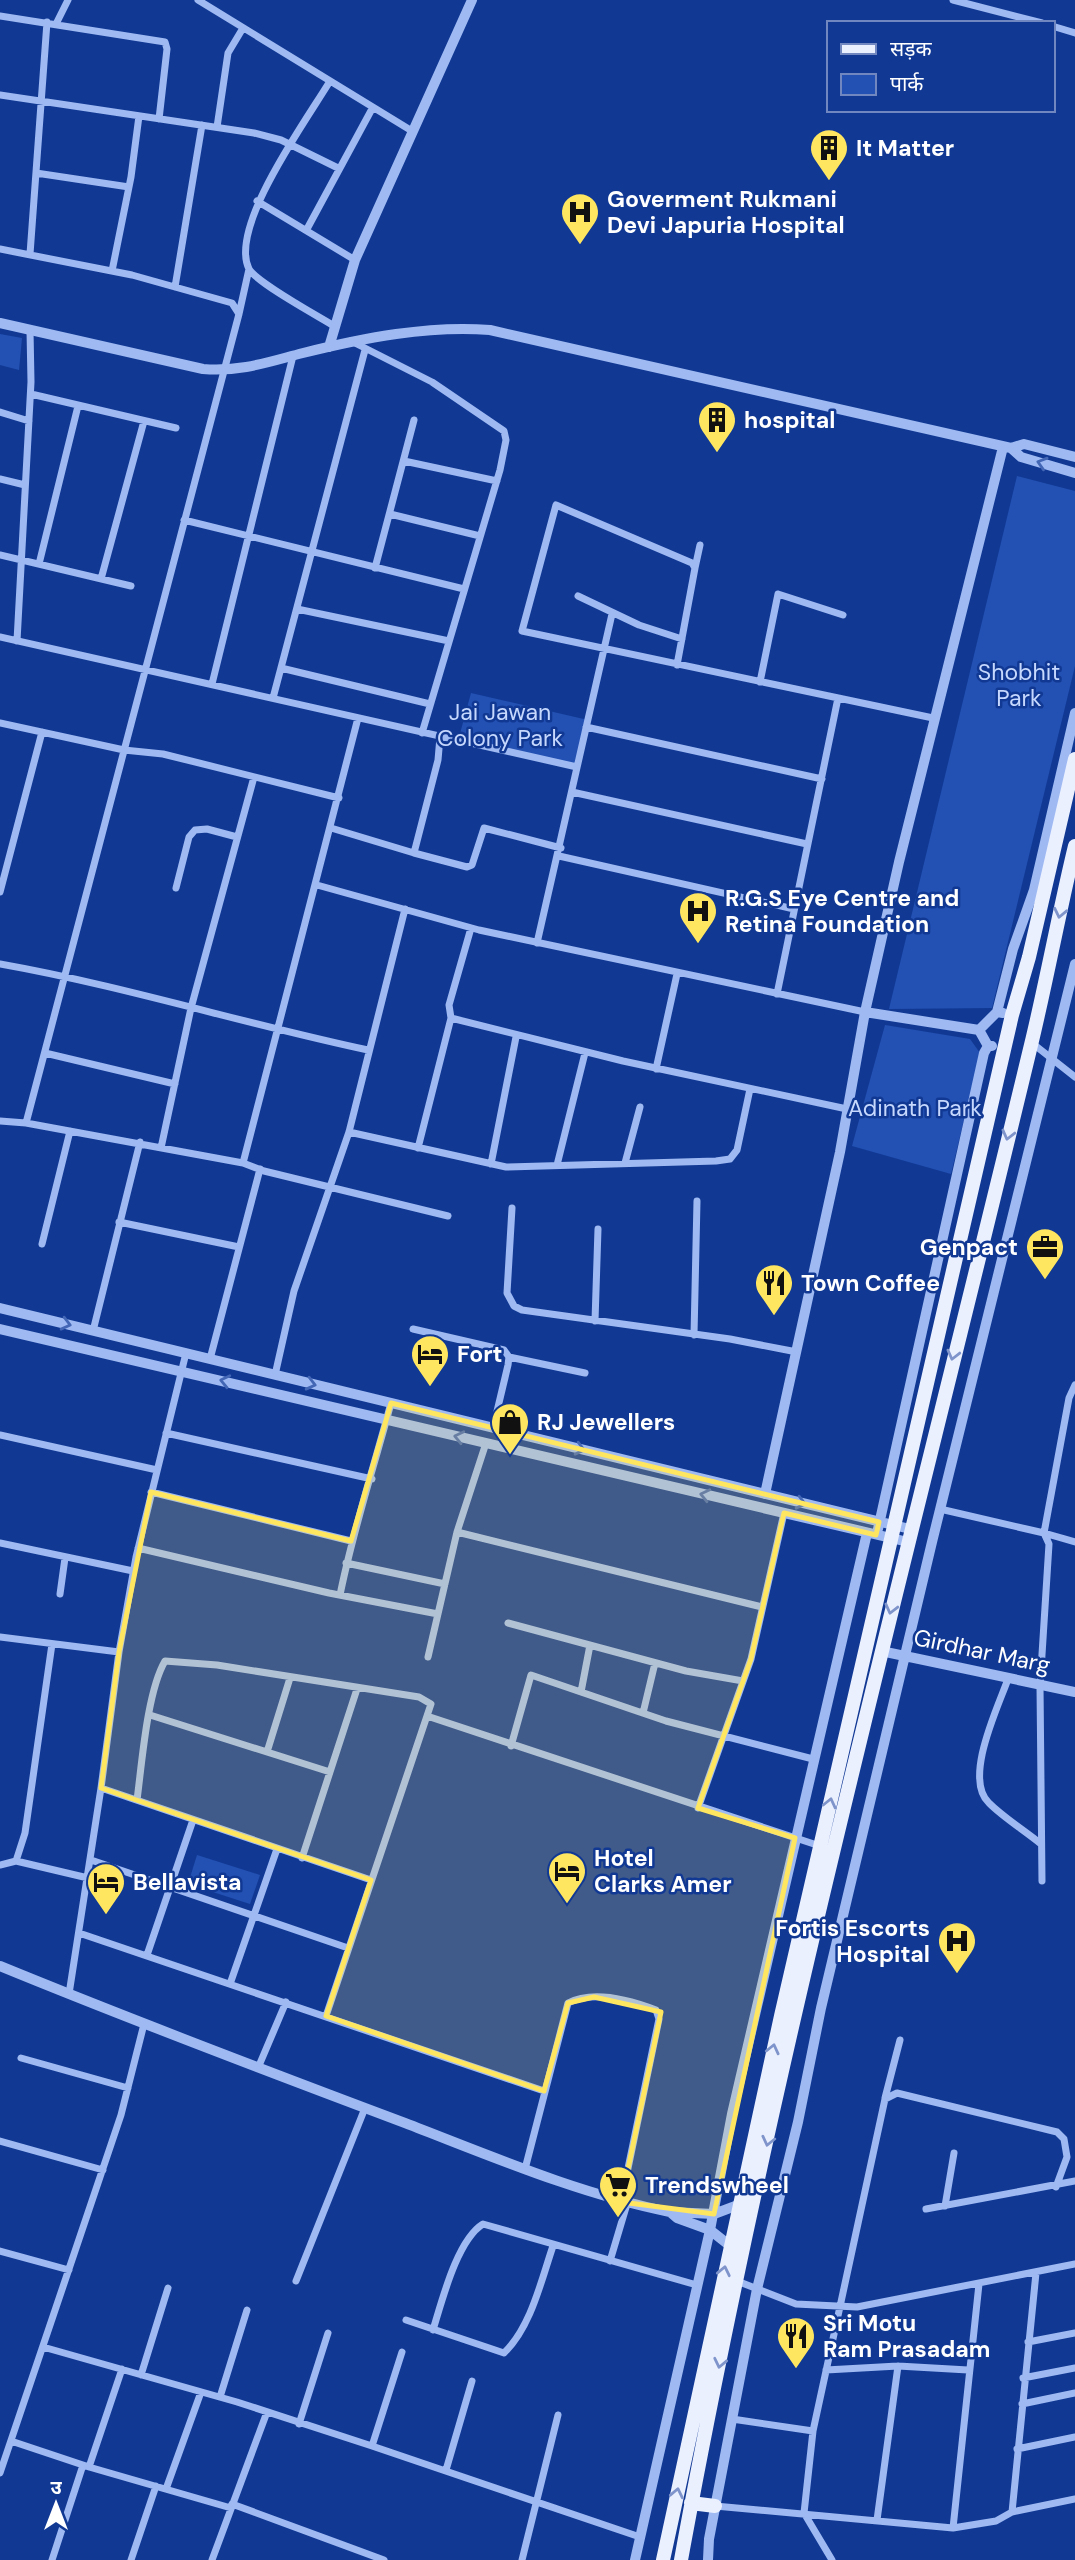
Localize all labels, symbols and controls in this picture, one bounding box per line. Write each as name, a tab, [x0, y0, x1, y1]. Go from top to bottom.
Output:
legend	[827, 21, 1054, 112]
text: सड़क	[890, 35, 932, 63]
text: पार्क	[890, 70, 924, 98]
building icon: It Matter	[808, 127, 850, 182]
place label: It Matter	[856, 133, 954, 163]
place label: Goverment Rukmani Devi Japuria Hospital	[607, 184, 845, 240]
hospital icon: Goverment Rukmani Devi Japuria Hospital	[559, 191, 601, 246]
building icon: hospital	[696, 399, 738, 454]
place label: hospital	[744, 405, 835, 435]
one-way arrow	[1036, 457, 1048, 472]
park label: Shobhit Park	[978, 657, 1060, 713]
park label: Jai Jawan Colony Park	[437, 697, 563, 753]
place label: R.G.S Eye Centre and Retina Foundation	[725, 883, 959, 939]
hospital icon: R.G.S Eye Centre and Retina Foundation	[677, 890, 719, 945]
one-way arrow	[1053, 907, 1068, 919]
park label: Adinath Park	[848, 1093, 982, 1123]
one-way arrow	[1002, 1128, 1016, 1140]
office icon: Genpact	[1024, 1226, 1066, 1281]
place label: Genpact	[920, 1232, 1018, 1262]
restaurant icon: Town Coffee	[753, 1262, 795, 1317]
place label: Town Coffee	[801, 1268, 940, 1298]
one-way arrow	[60, 1316, 72, 1330]
hotel icon: Fort	[409, 1333, 451, 1388]
place label: Fort	[457, 1339, 503, 1369]
one-way arrow	[947, 1349, 961, 1361]
one-way arrow	[219, 1375, 231, 1390]
one-way arrow	[305, 1375, 317, 1390]
shop icon: RJ Jewellers	[489, 1401, 531, 1456]
place label: RJ Jewellers	[537, 1407, 675, 1437]
one-way arrow	[454, 1431, 466, 1445]
one-way arrow	[574, 1441, 586, 1455]
one-way arrow	[699, 1488, 711, 1503]
one-way arrow	[795, 1495, 807, 1509]
one-way arrow	[885, 1603, 899, 1615]
street label: Girdhar Marg	[911, 1622, 1053, 1680]
one-way arrow	[822, 1797, 836, 1809]
place label: Hotel Clarks Amer	[594, 1843, 732, 1899]
hotel icon: Hotel Clarks Amer	[546, 1850, 588, 1905]
hotel icon: Bellavista	[85, 1861, 127, 1916]
place label: Bellavista	[133, 1867, 242, 1897]
place label: Fortis Escorts Hospital	[775, 1913, 930, 1969]
hospital icon: Fortis Escorts Hospital	[936, 1920, 978, 1975]
one-way arrow	[765, 2043, 780, 2055]
one-way arrow	[762, 2135, 777, 2147]
supermarket icon: Trendswheel	[597, 2164, 639, 2219]
place label: Trendswheel	[645, 2170, 789, 2200]
one-way arrow	[715, 2265, 730, 2277]
place label: Sri Motu Ram Prasadam	[823, 2308, 991, 2364]
restaurant icon: Sri Motu Ram Prasadam	[775, 2315, 817, 2370]
one-way arrow	[714, 2357, 729, 2369]
north arrow	[21, 2469, 91, 2539]
text: उ	[50, 2475, 62, 2500]
one-way arrow	[669, 2487, 684, 2499]

